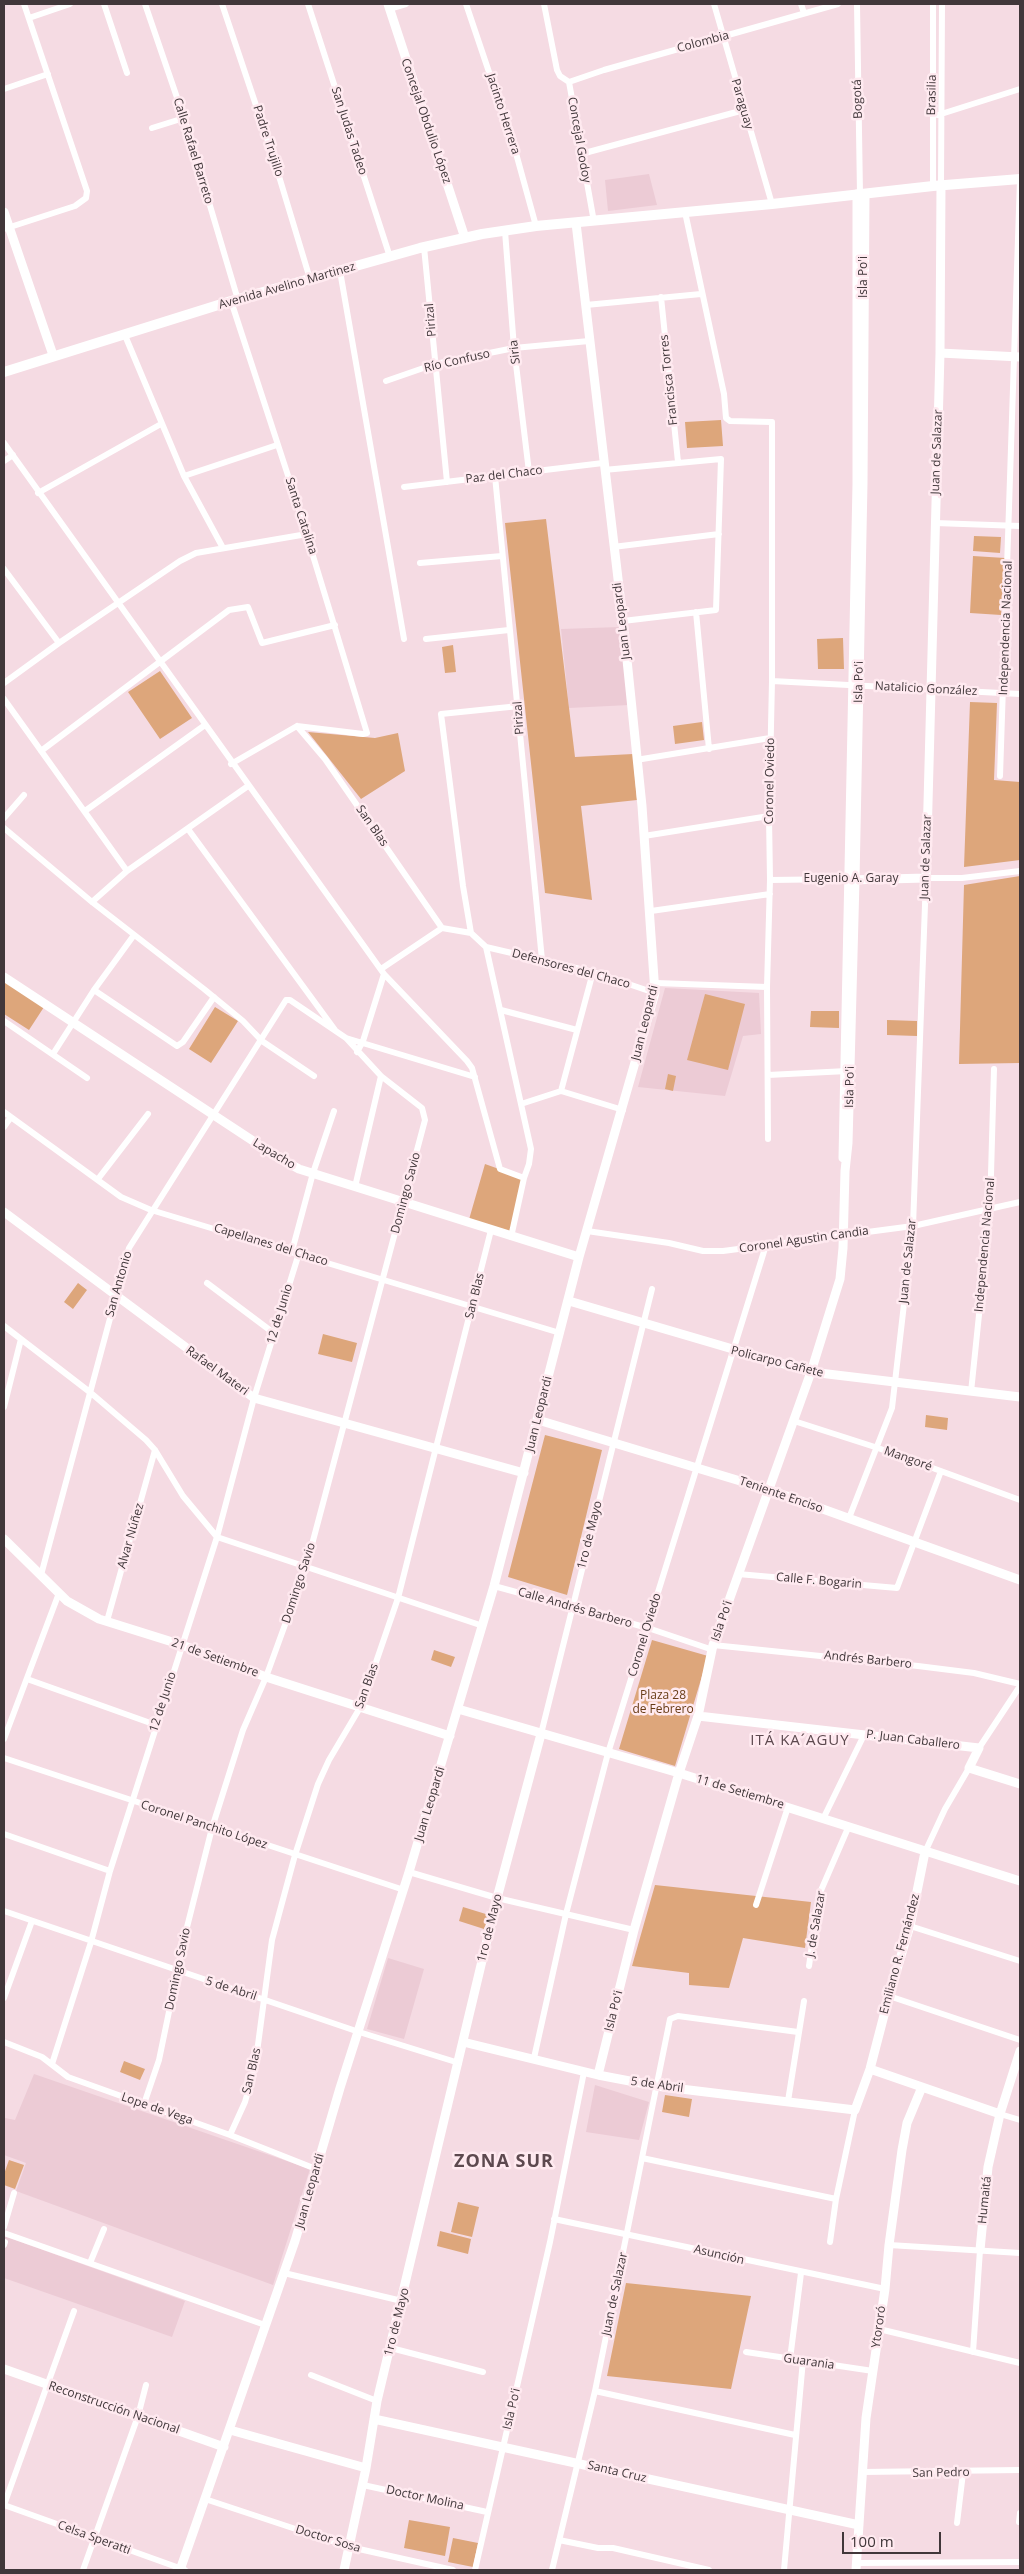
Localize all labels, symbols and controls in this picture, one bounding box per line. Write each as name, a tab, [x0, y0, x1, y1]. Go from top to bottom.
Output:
street label: Colombia	[675, 28, 731, 56]
street label: Concejal Obdulio López	[398, 57, 454, 185]
street label: Jacinto Herrera	[483, 72, 523, 156]
street label: Brasilia	[924, 74, 940, 116]
street label: Paraguay	[728, 77, 756, 131]
street label: Bogotá	[850, 79, 866, 119]
street label: San Judas Tadeo	[328, 85, 370, 177]
street label: Calle Rafael Barreto	[170, 96, 216, 206]
street label: Concejal Godoy	[564, 96, 594, 184]
street label: Padre Trujillo	[250, 103, 286, 179]
street label: Isla Po'i	[857, 256, 871, 298]
street label: Avenida Avelino Martinez	[217, 260, 357, 312]
street label: Pirizal	[422, 303, 440, 337]
street label: Francisca Torres	[657, 334, 681, 426]
street label: Siria	[507, 339, 523, 365]
street label: Río Confuso	[423, 346, 491, 376]
street label: Juan de Salazar	[928, 409, 946, 495]
street label: Paz del Chaco	[465, 463, 543, 487]
street label: Santa Catalina	[282, 476, 320, 556]
street label: Independencia Nacional	[996, 560, 1016, 696]
street label: Juan Leopardi	[610, 582, 634, 660]
street label: Isla Po'i	[851, 661, 867, 703]
street label: Natalicio González	[874, 679, 978, 699]
street label: Pirizal	[511, 701, 527, 735]
street label: Coronel Oviedo	[762, 737, 778, 825]
street label: San Blas	[353, 803, 391, 849]
street label: Juan de Salazar	[917, 814, 935, 900]
street label: Eugenio A. Garay	[804, 872, 898, 886]
street label: Defensores del Chaco	[510, 946, 632, 992]
street label: Juan Leopardi	[629, 984, 661, 1062]
street label: Isla Po'i	[842, 1066, 858, 1108]
street label: Lapacho	[250, 1136, 298, 1172]
street label: Domingo Savio	[388, 1151, 424, 1235]
street label: Independencia Nacional	[972, 1177, 998, 1313]
street label: Juan de Salazar	[896, 1218, 920, 1304]
street label: Capellanes del Chaco	[212, 1221, 330, 1269]
street label: Coronel Agustin Candia	[738, 1224, 870, 1256]
street label: San Antonio	[103, 1249, 135, 1319]
street label: San Blas	[462, 1272, 488, 1320]
street label: 12 de Junio	[264, 1282, 296, 1346]
street label: Rafael Materi	[183, 1343, 251, 1399]
street label: Policarpo Cañete	[729, 1344, 825, 1380]
street label: Juan Leopardi	[523, 1375, 555, 1453]
street label: Mangoré	[882, 1444, 934, 1474]
street label: Teniente Enciso	[737, 1474, 825, 1516]
street label: 1ro de Mayo	[575, 1499, 605, 1571]
street label: Alvar Núñez	[115, 1502, 147, 1570]
street label: Domingo Savio	[279, 1541, 319, 1625]
street label: Calle F. Bogarin	[776, 1570, 862, 1592]
street label: Calle Andrés Barbero	[516, 1585, 634, 1631]
street label: Coronel Oviedo	[625, 1591, 665, 1679]
street label: Isla Po'i	[708, 1599, 736, 1643]
street label: 21 de Setiembre	[170, 1636, 260, 1680]
street label: Andrés Barbero	[823, 1648, 913, 1672]
street label: San Blas	[352, 1662, 382, 1710]
street label: 12 de Junio	[147, 1670, 179, 1734]
park label: Plaza 28 de Febrero	[632, 1689, 694, 1717]
street label: P. Juan Caballero	[865, 1727, 961, 1753]
district label: ITÁ KA´AGUY	[749, 1732, 851, 1750]
street label: Juan Leopardi	[412, 1765, 448, 1843]
street label: 11 de Setiembre	[694, 1772, 786, 1812]
street label: Coronel Panchito López	[139, 1798, 269, 1852]
street label: J. de Salazar	[803, 1890, 829, 1958]
street label: 1ro de Mayo	[475, 1892, 505, 1964]
street label: Emiliano R. Fernández	[877, 1892, 923, 2016]
street label: Domingo Savio	[162, 1927, 194, 2011]
street label: 5 de Abril	[204, 1974, 258, 2004]
street label: Isla Po'i	[602, 1989, 626, 2033]
street label: San Blas	[240, 2047, 264, 2095]
street label: 5 de Abril	[630, 2074, 684, 2096]
street label: Lope de Vega	[119, 2090, 195, 2128]
district label: ZONA SUR	[453, 2151, 555, 2173]
street label: Juan Leopardi	[292, 2152, 328, 2230]
street label: Humaitá	[975, 2175, 995, 2225]
street label: Asunción	[692, 2242, 746, 2268]
street label: Juan de Salazar	[599, 2251, 631, 2337]
street label: 1ro de Mayo	[382, 2286, 412, 2358]
street label: Ytororó	[869, 2305, 889, 2349]
street label: Guarania	[783, 2351, 835, 2373]
street label: Reconstrucción Nacional	[47, 2379, 181, 2437]
street label: Isla Po'i	[500, 2387, 524, 2431]
street label: Santa Cruz	[586, 2458, 648, 2486]
street label: San Pedro	[912, 2465, 970, 2481]
street label: Doctor Molina	[385, 2483, 465, 2513]
street label: Celsa Speratti	[56, 2518, 132, 2558]
street label: Doctor Sosa	[294, 2522, 362, 2556]
scale bar	[844, 2522, 943, 2554]
text: 100 m	[850, 2531, 894, 2551]

